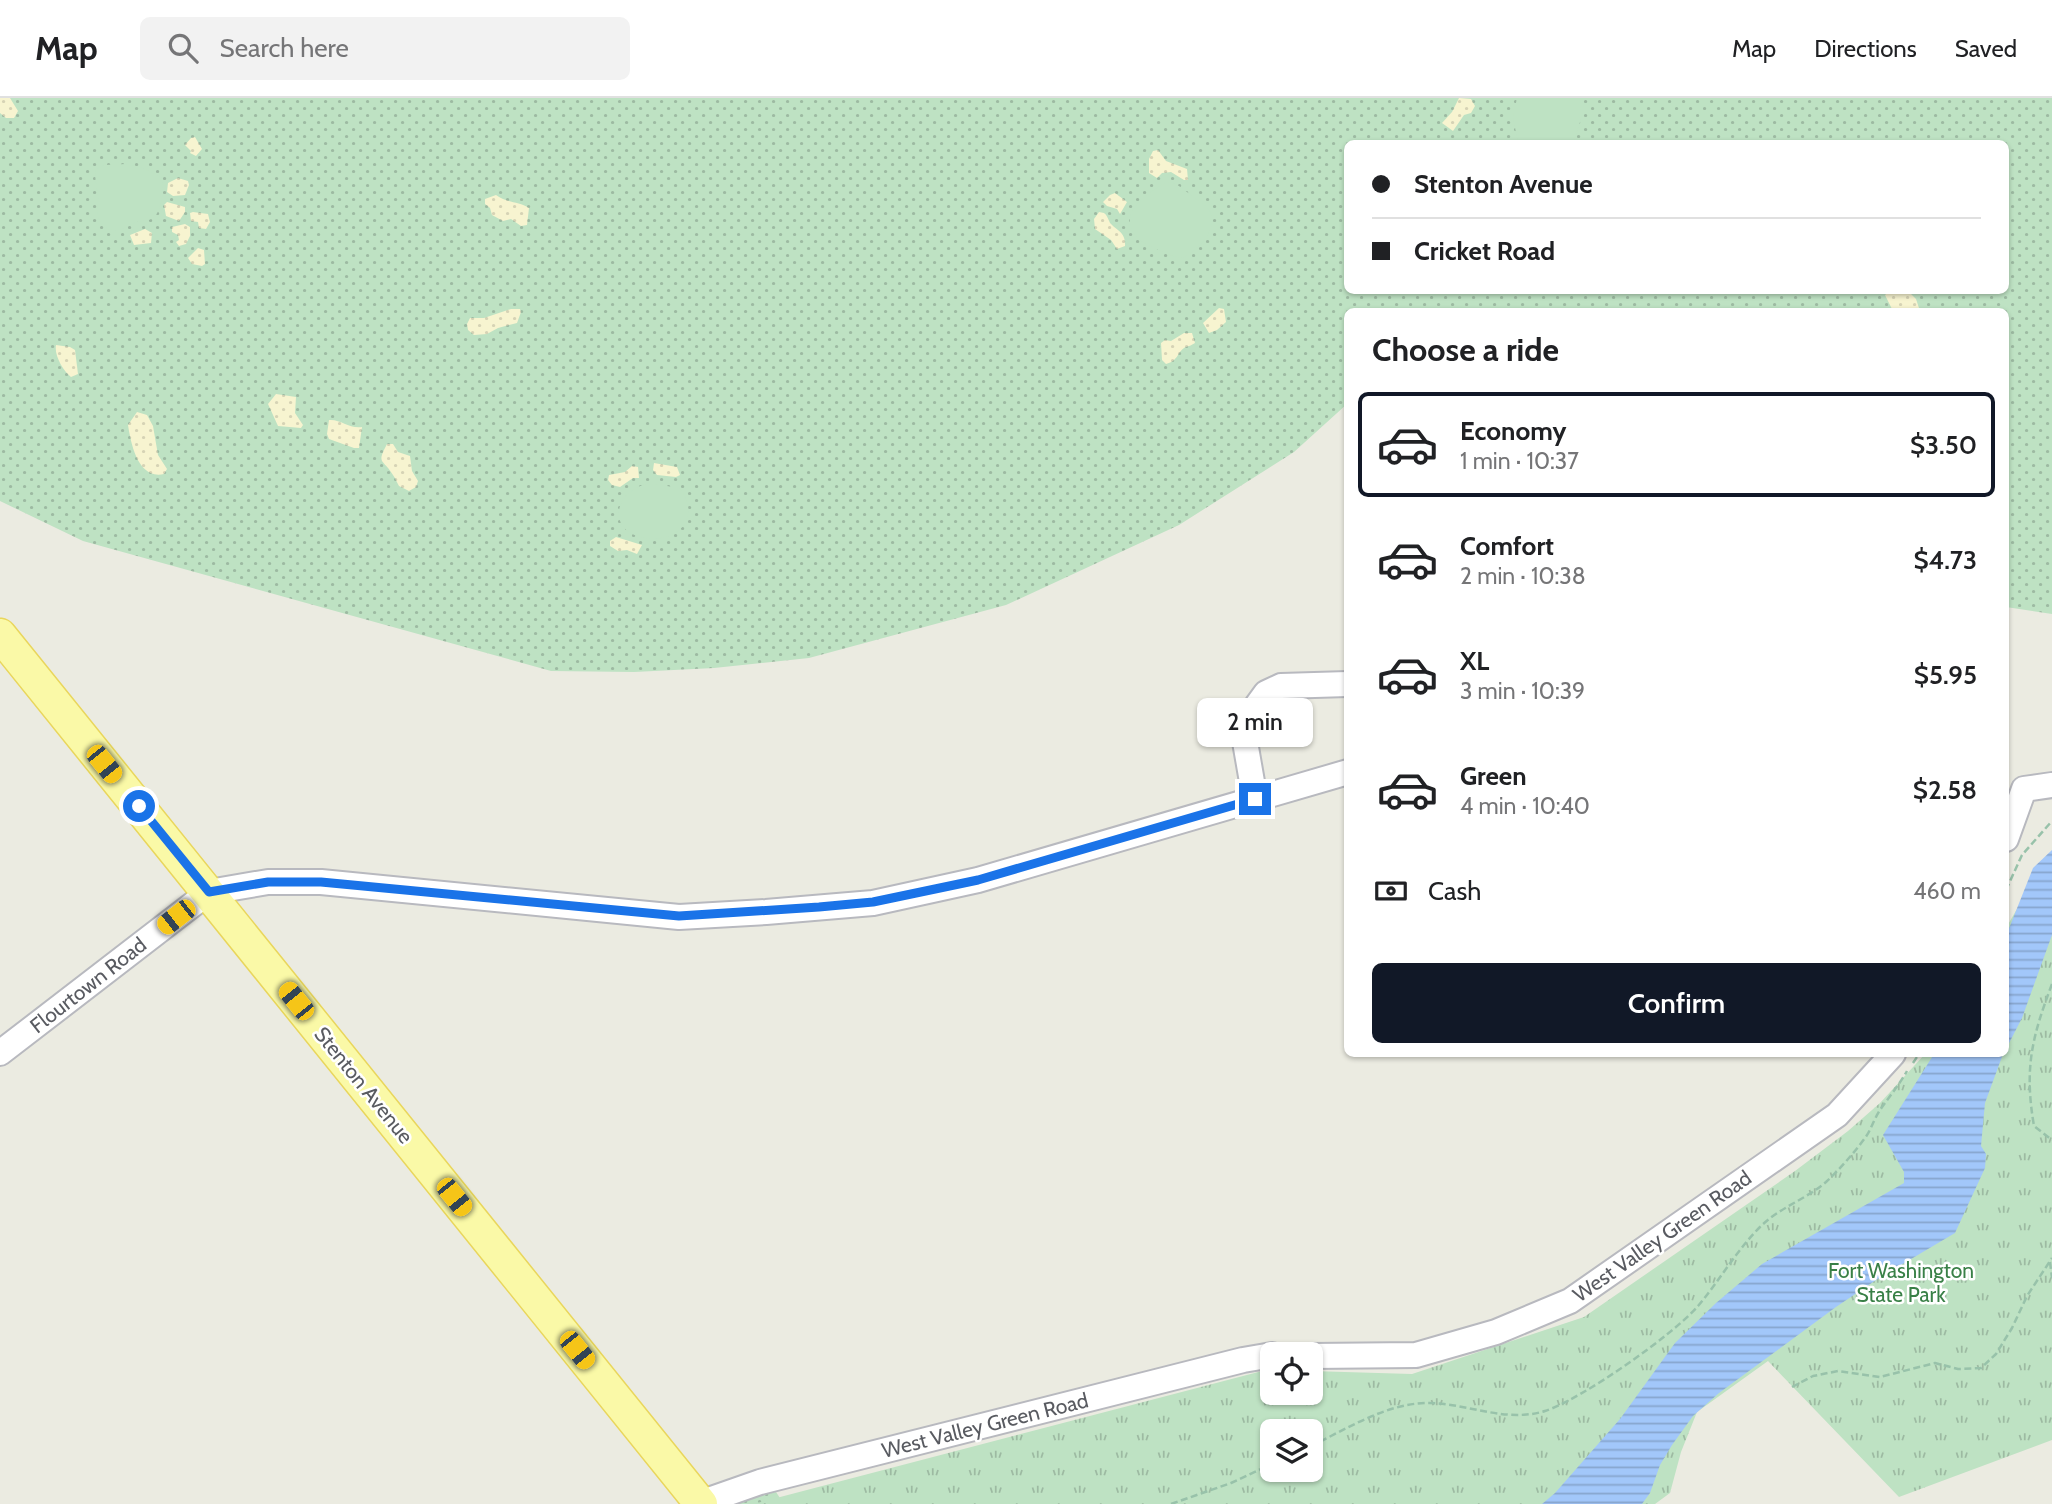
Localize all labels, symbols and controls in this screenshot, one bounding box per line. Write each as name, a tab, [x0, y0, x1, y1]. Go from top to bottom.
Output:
search box	[140, 17, 630, 80]
text: Map	[35, 28, 98, 68]
icon: search	[164, 29, 202, 67]
text: Search here	[220, 32, 349, 64]
text: Map	[1732, 34, 1776, 63]
text: Directions	[1814, 34, 1917, 63]
text: Saved	[1955, 34, 2017, 63]
text: Stenton Avenue	[1414, 168, 1593, 200]
text: Cricket Road	[1414, 235, 1555, 267]
text: Choose a ride	[1372, 330, 1559, 369]
icon: car	[1376, 413, 1439, 476]
text: Economy	[1460, 415, 1566, 447]
text: $3.50	[1910, 429, 1977, 461]
text: 1 min · 10:37	[1460, 447, 1579, 475]
icon: car	[1376, 528, 1439, 591]
text: Comfort	[1460, 530, 1554, 562]
text: $4.73	[1913, 544, 1977, 576]
text: 2 min · 10:38	[1460, 562, 1586, 590]
icon: car	[1376, 643, 1439, 706]
text: XL	[1460, 645, 1489, 677]
text: $5.95	[1914, 659, 1977, 691]
text: 3 min · 10:39	[1460, 677, 1585, 705]
callout: 2 min	[1197, 698, 1313, 746]
text: 2 min	[1227, 708, 1283, 736]
car	[83, 741, 126, 787]
icon: car	[1376, 758, 1439, 821]
text: Green	[1460, 760, 1527, 792]
text: $2.58	[1913, 774, 1977, 806]
route end	[1239, 783, 1271, 815]
route start	[123, 790, 155, 822]
text: 4 min · 10:40	[1460, 792, 1590, 820]
icon: cash	[1372, 872, 1410, 910]
text: Cash	[1428, 875, 1481, 907]
text: 460 m	[1913, 877, 1981, 905]
car	[153, 896, 200, 938]
street label: Flourtown Road	[25, 932, 151, 1038]
button: Confirm	[1372, 963, 1981, 1043]
car	[275, 978, 318, 1024]
street label: Stenton Avenue	[309, 1022, 419, 1149]
street label: West Valley Green Road	[1568, 1165, 1756, 1307]
car	[433, 1174, 476, 1220]
park label: Fort Washington State Park	[1828, 1258, 1974, 1307]
car	[556, 1327, 599, 1373]
map controls	[1260, 1342, 1323, 1482]
button: locate	[1260, 1342, 1323, 1405]
street label: West Valley Green Road	[879, 1387, 1091, 1463]
button: layers	[1260, 1419, 1323, 1482]

